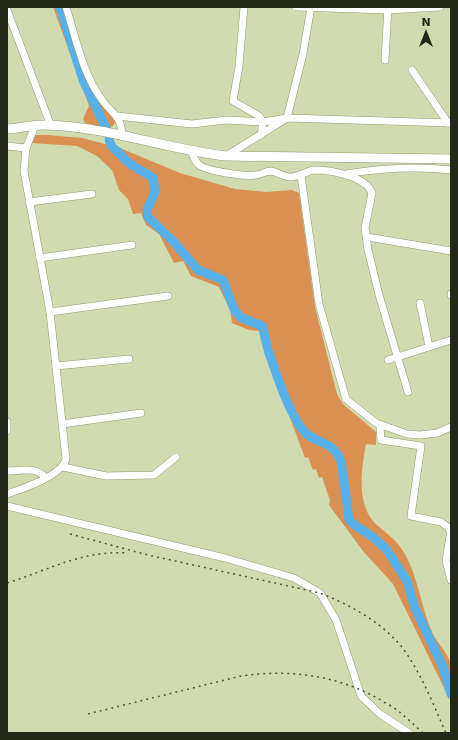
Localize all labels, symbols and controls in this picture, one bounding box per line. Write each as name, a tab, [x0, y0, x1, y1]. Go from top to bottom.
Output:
north arrow	[406, 12, 446, 52]
text: N	[421, 16, 431, 29]

